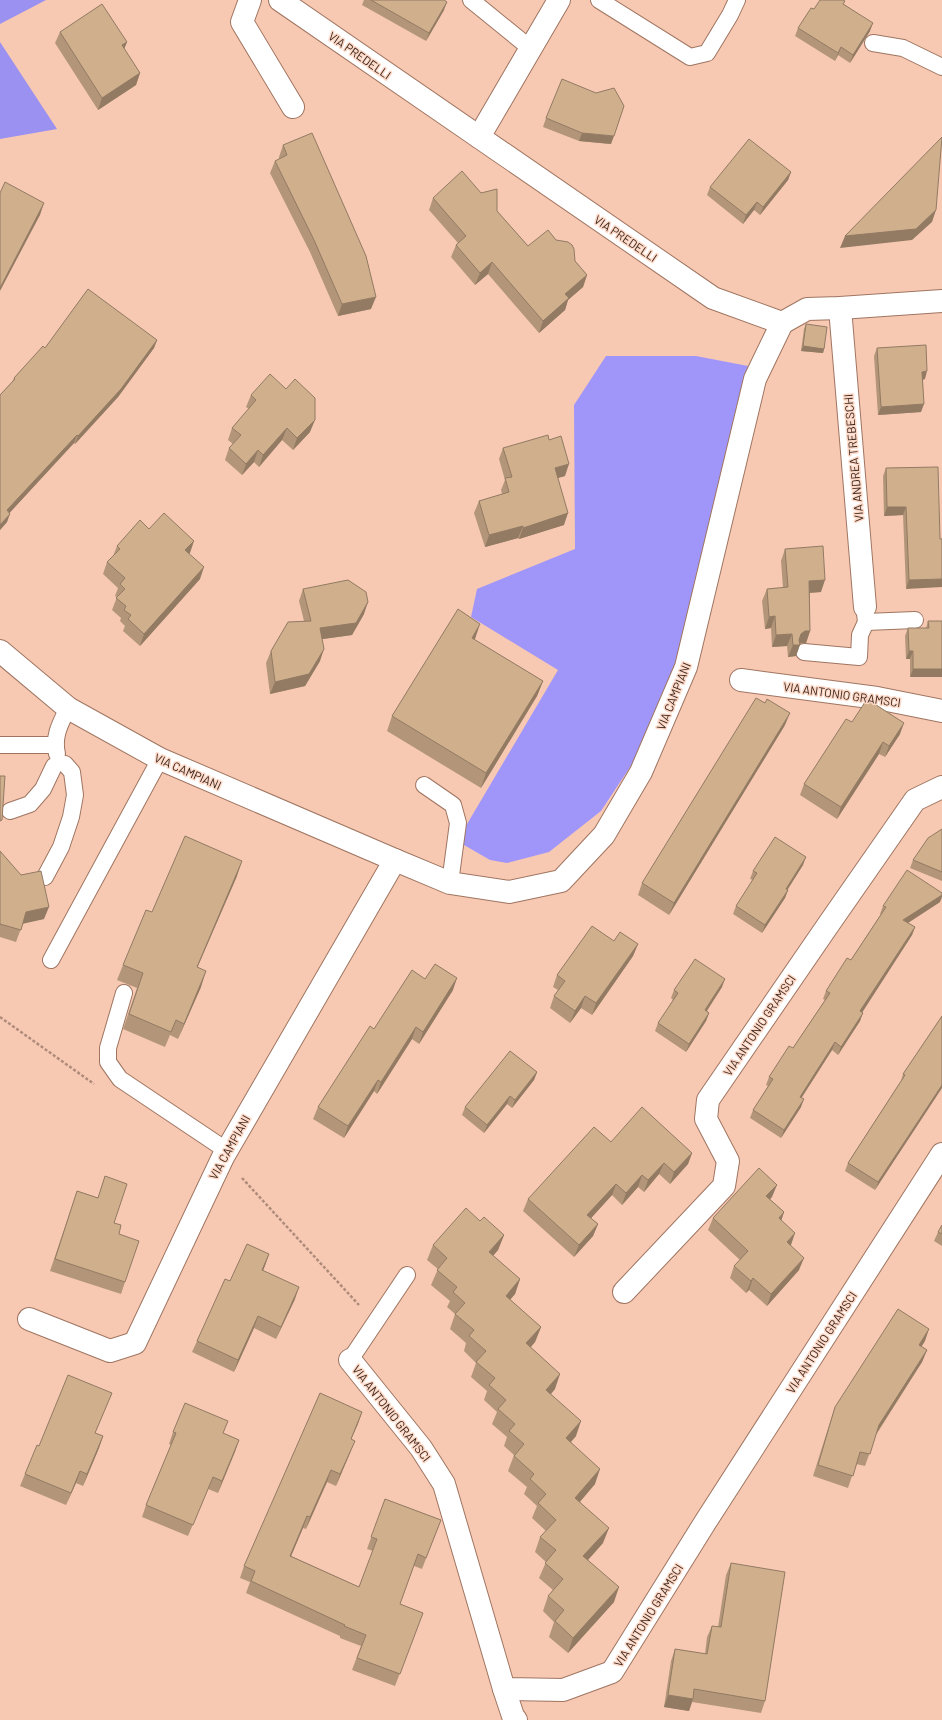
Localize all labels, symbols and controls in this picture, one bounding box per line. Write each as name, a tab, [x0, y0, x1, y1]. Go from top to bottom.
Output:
street label: VIA PREDELLI	[326, 28, 394, 82]
street label: VIA PREDELLI	[592, 212, 660, 264]
street label: VIA ANDREA TREBESCHI	[840, 394, 866, 522]
street label: VIA CAMPIANI	[653, 660, 693, 732]
street label: VIA ANTONIO GRAMSCI	[782, 679, 902, 709]
street label: VIA CAMPIANI	[152, 750, 224, 792]
street label: VIA ANTONIO GRAMSCI	[720, 972, 798, 1078]
street label: VIA CAMPIANI	[205, 1112, 253, 1182]
street label: VIA ANTONIO GRAMSCI	[783, 1289, 859, 1395]
street label: VIA ANTONIO GRAMSCI	[350, 1362, 434, 1464]
street label: VIA ANTONIO GRAMSCI	[611, 1561, 685, 1669]

